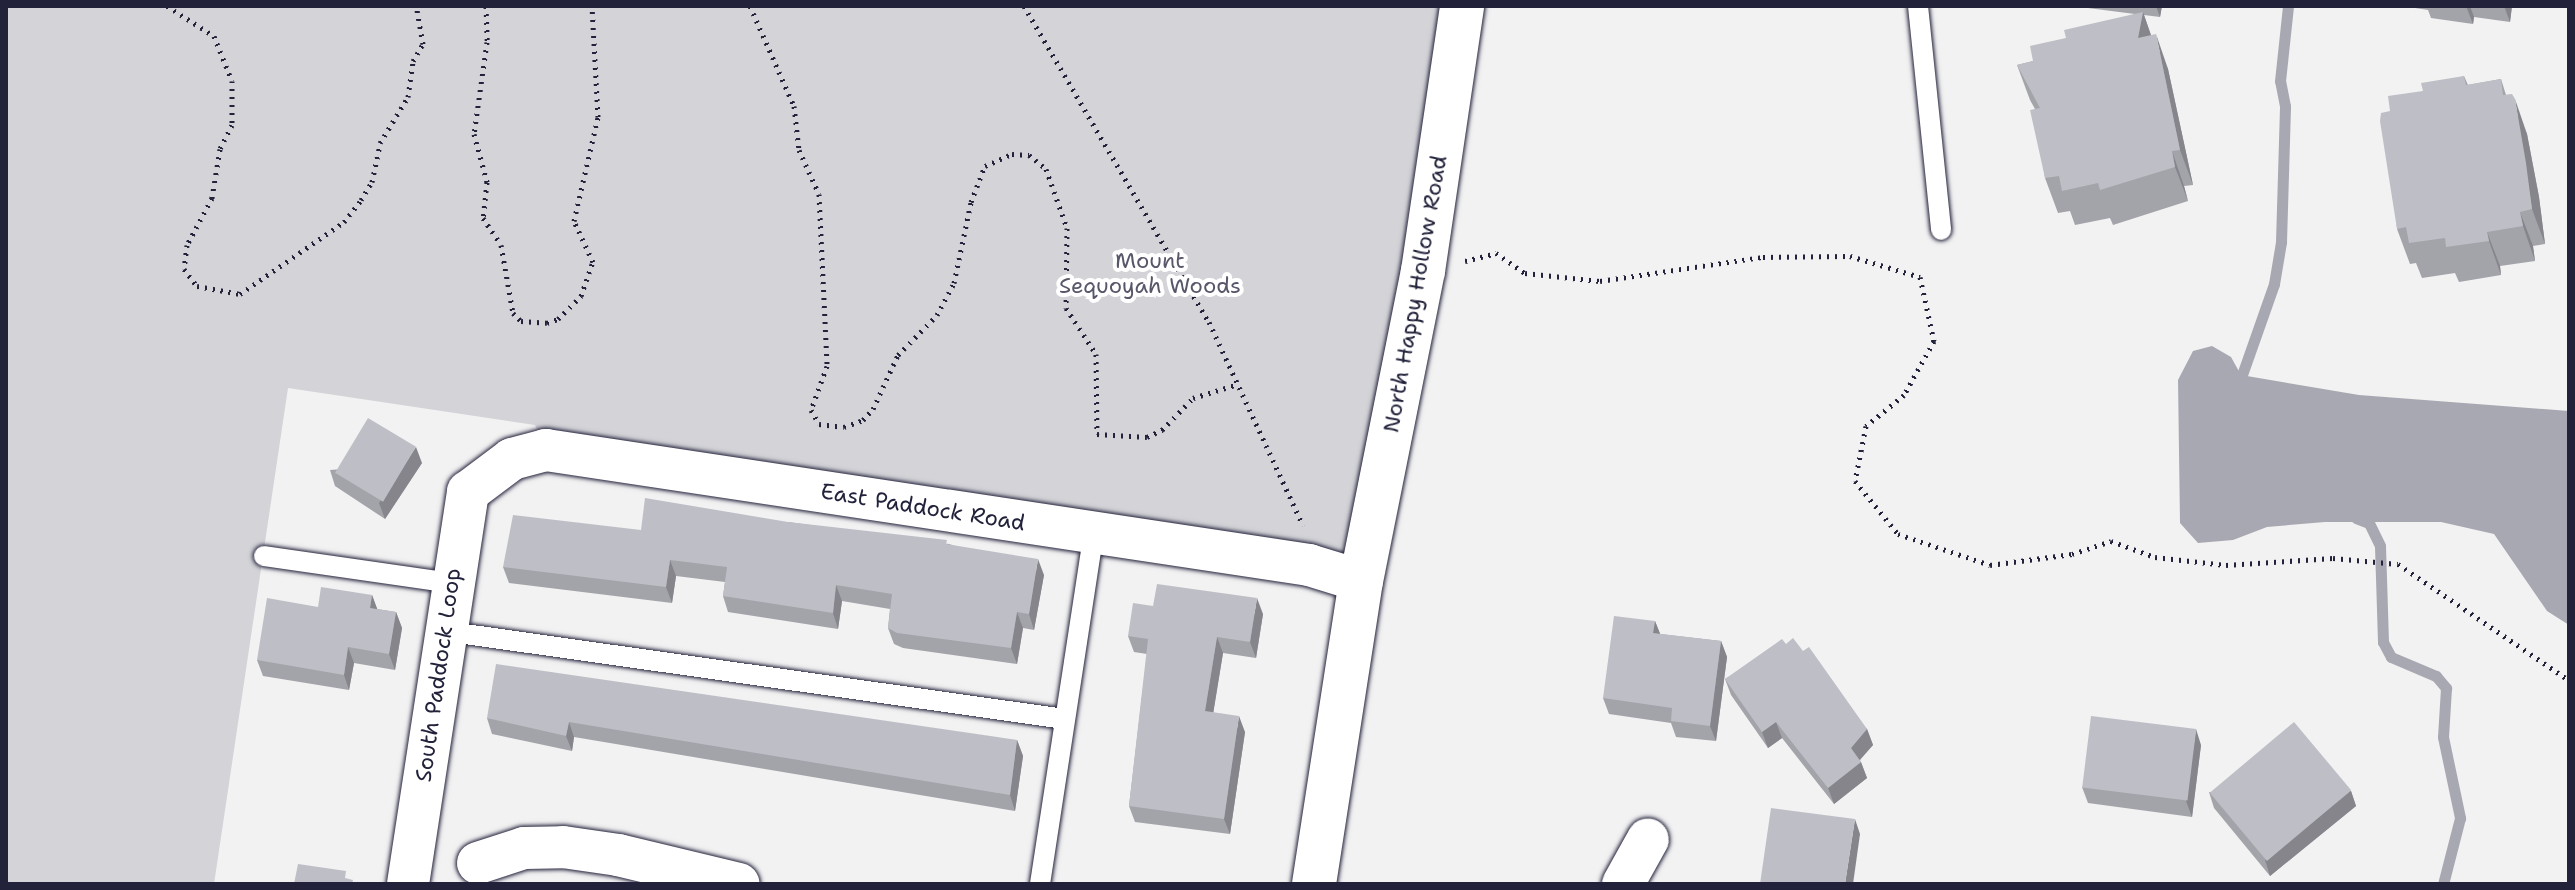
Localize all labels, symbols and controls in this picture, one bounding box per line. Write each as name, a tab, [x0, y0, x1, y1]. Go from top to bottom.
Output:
street label: North Happy Hollow Road	[1378, 153, 1452, 435]
park label: Mount Sequoyah Woods	[1059, 247, 1241, 298]
street label: East Paddock Road	[819, 478, 1027, 536]
street label: South Paddock Loop	[410, 566, 466, 784]

